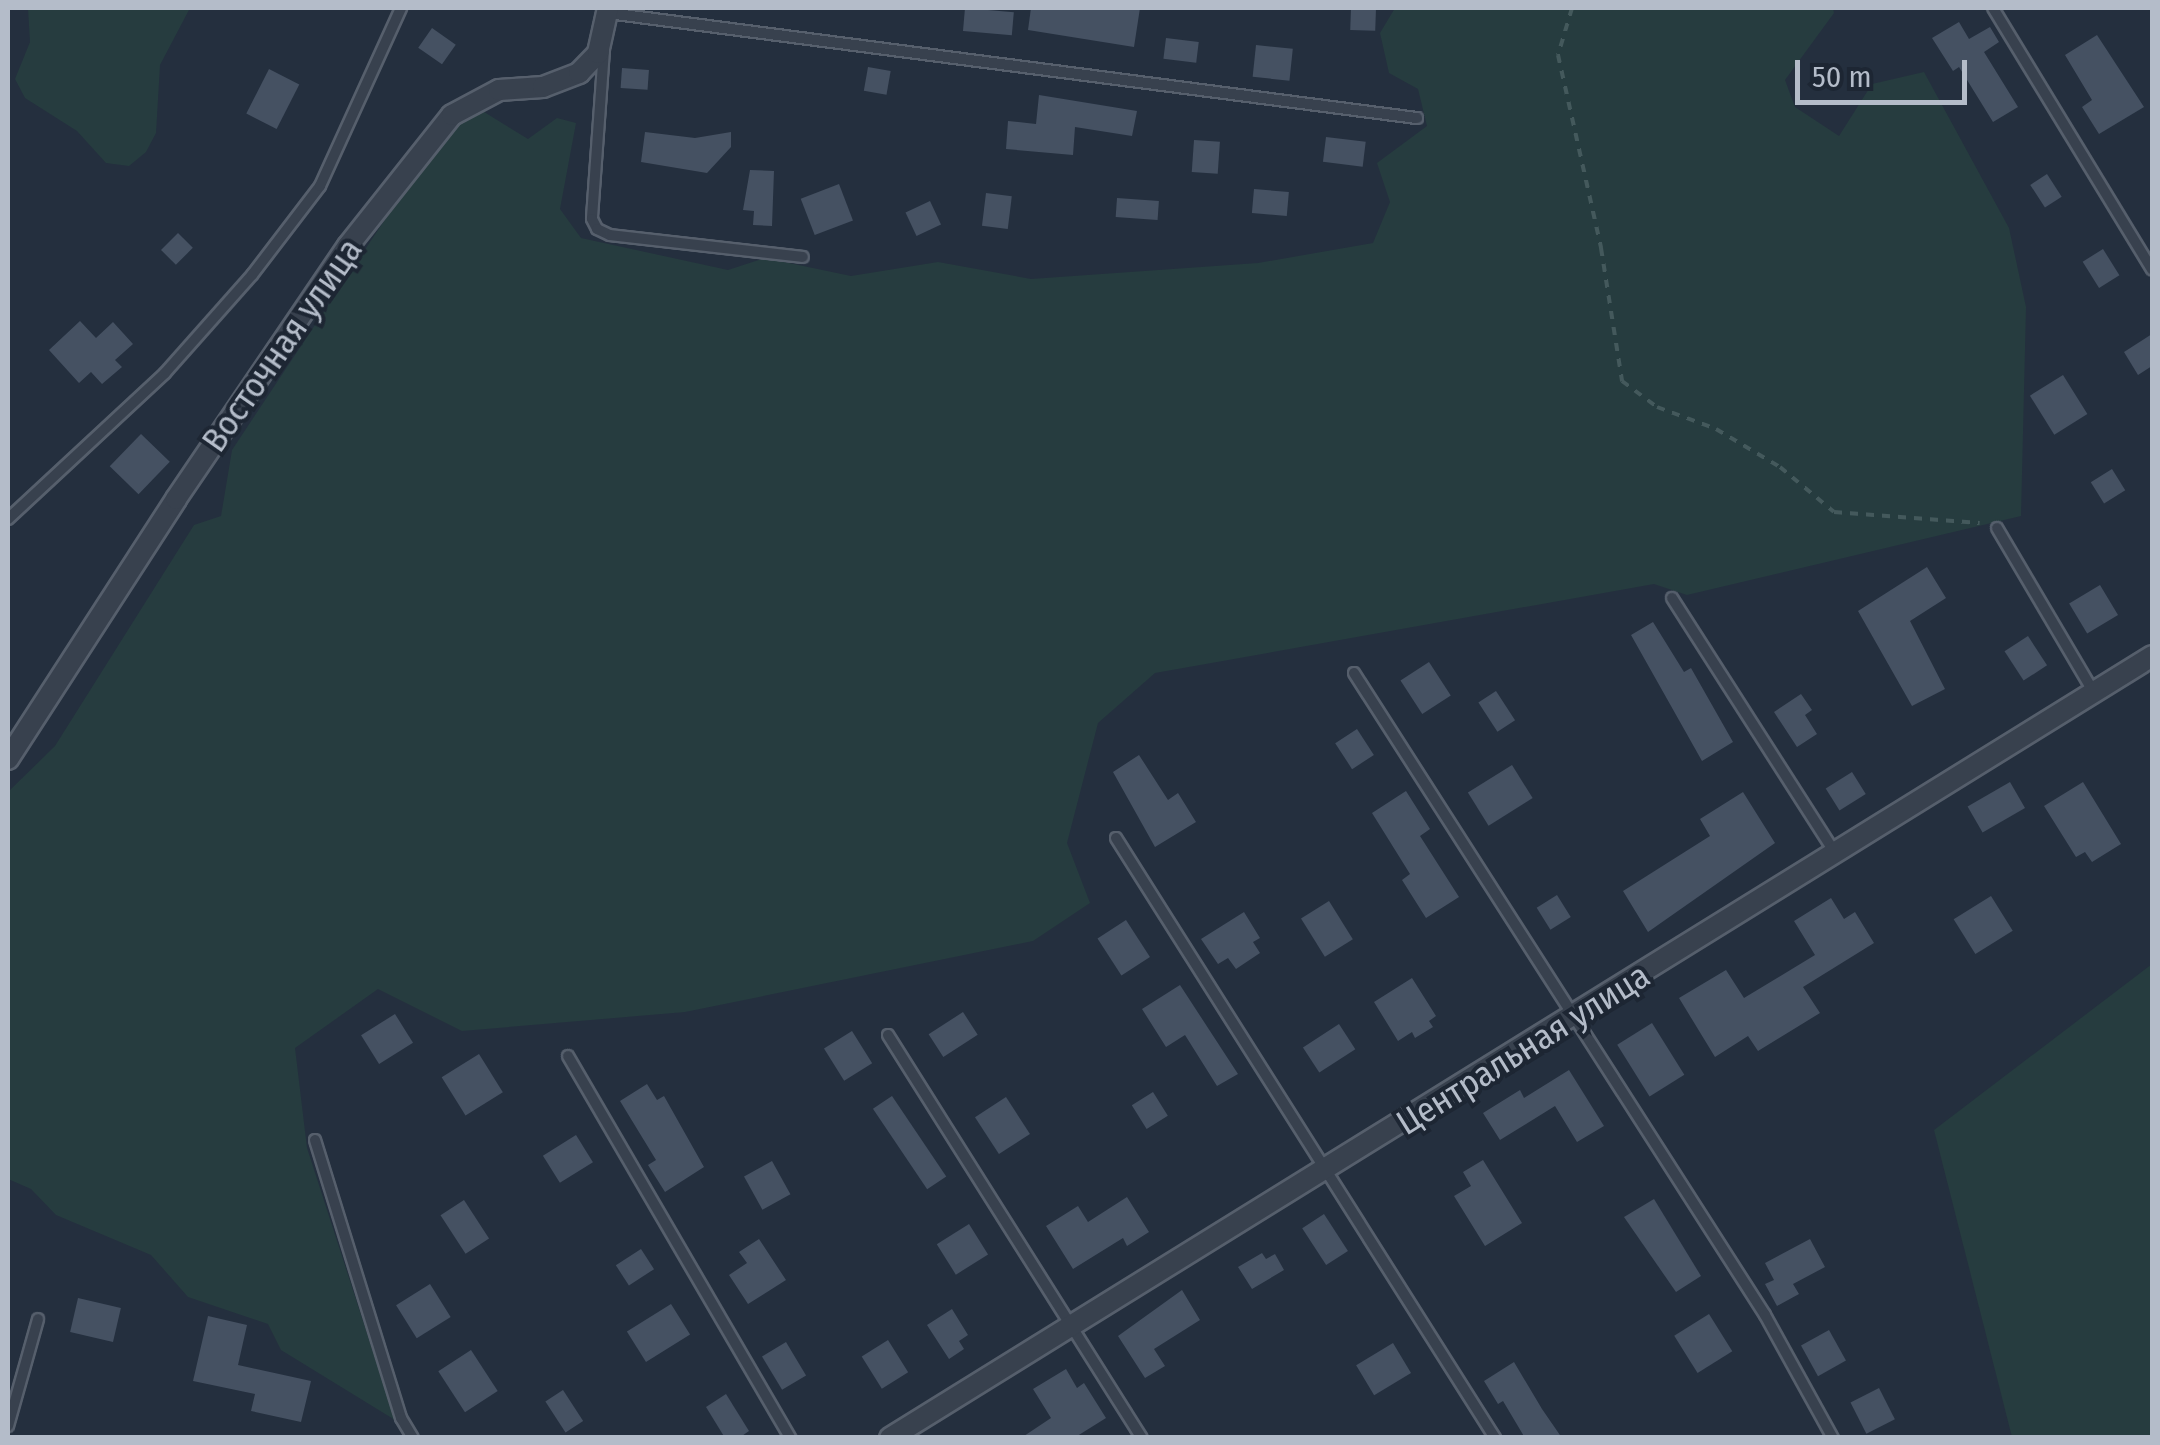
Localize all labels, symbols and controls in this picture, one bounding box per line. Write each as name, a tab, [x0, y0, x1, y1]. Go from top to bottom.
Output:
scale bar	[1800, 40, 1972, 102]
text: 50 m	[1812, 59, 1872, 95]
street label: Восточная улица	[193, 230, 371, 460]
street label: Центральная улица	[1389, 954, 1657, 1144]

